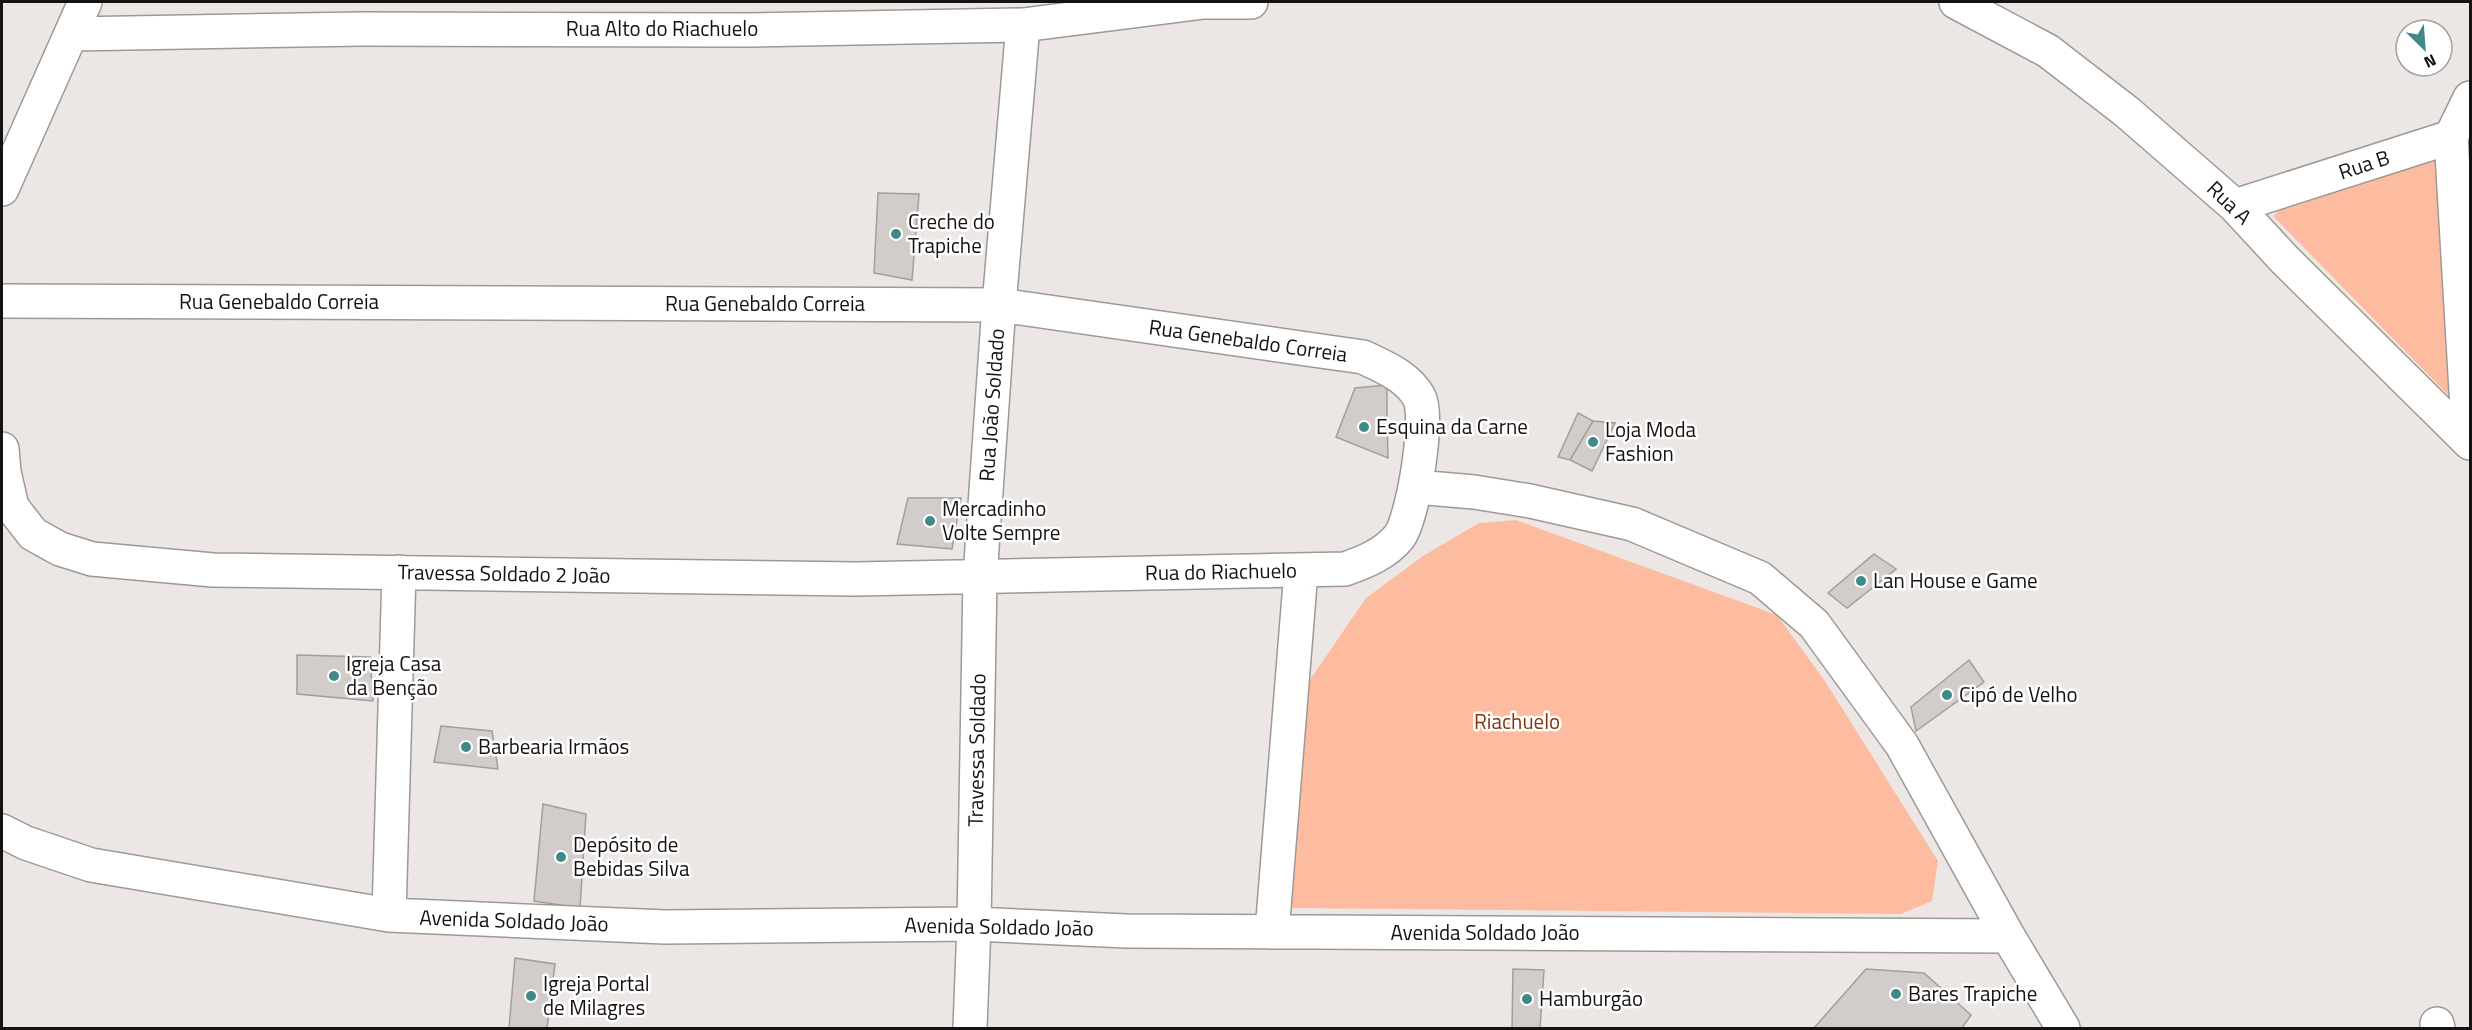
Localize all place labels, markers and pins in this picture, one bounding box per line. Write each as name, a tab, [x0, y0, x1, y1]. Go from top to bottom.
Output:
place label: Creche do Trapiche	[908, 205, 995, 261]
marker: Creche do Trapiche	[889, 227, 903, 241]
place label: Esquina da Carne	[1376, 410, 1528, 442]
place label: Loja Moda Fashion	[1605, 413, 1697, 469]
marker: Esquina da Carne	[1357, 420, 1371, 434]
marker: Loja Moda Fashion	[1586, 435, 1600, 449]
place label: Mercadinho Volte Sempre	[942, 492, 1060, 548]
marker: Mercadinho Volte Sempre	[923, 514, 937, 528]
place label: Lan House e Game	[1873, 564, 2038, 596]
marker: Lan House e Game	[1854, 574, 1868, 588]
place label: Igreja Casa da Benção	[346, 647, 442, 703]
marker: Igreja Casa da Benção	[327, 669, 341, 683]
place label: Cipó de Velho	[1959, 678, 2078, 710]
marker: Cipó de Velho	[1940, 688, 1954, 702]
place label: Barbearia Irmãos	[478, 730, 629, 762]
marker: Barbearia Irmãos	[459, 740, 473, 754]
place label: Depósito de Bebidas Silva	[573, 828, 690, 884]
marker: Depósito de Bebidas Silva	[554, 850, 568, 864]
place label: Igreja Portal de Milagres	[543, 967, 650, 1023]
place label: Bares Trapiche	[1908, 977, 2037, 1009]
place label: Hamburgão	[1539, 982, 1643, 1014]
marker: Bares Trapiche	[1889, 987, 1903, 1001]
marker: Igreja Portal de Milagres	[524, 989, 538, 1003]
marker: Hamburgão	[1520, 992, 1534, 1006]

